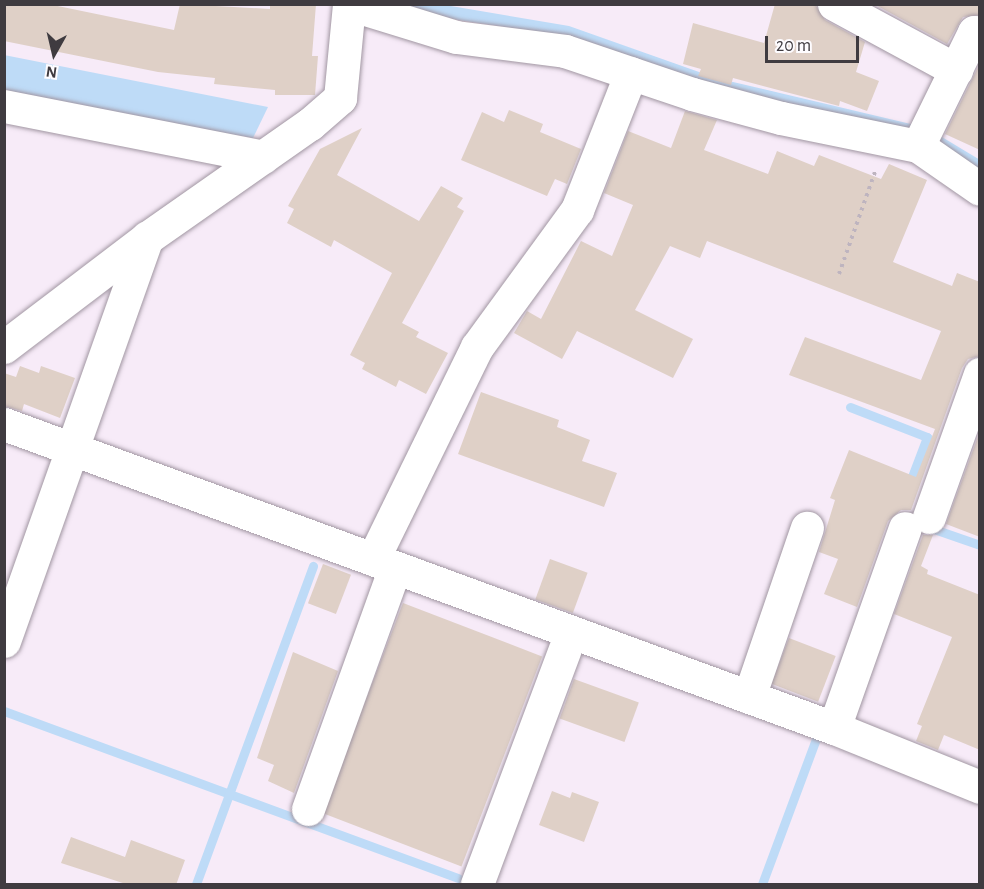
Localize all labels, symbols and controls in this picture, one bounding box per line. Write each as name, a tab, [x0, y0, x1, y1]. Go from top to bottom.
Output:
north arrow	[24, 24, 84, 84]
scale bar	[768, 24, 862, 62]
text: 20 m	[776, 37, 811, 55]
text: N	[45, 63, 58, 81]

